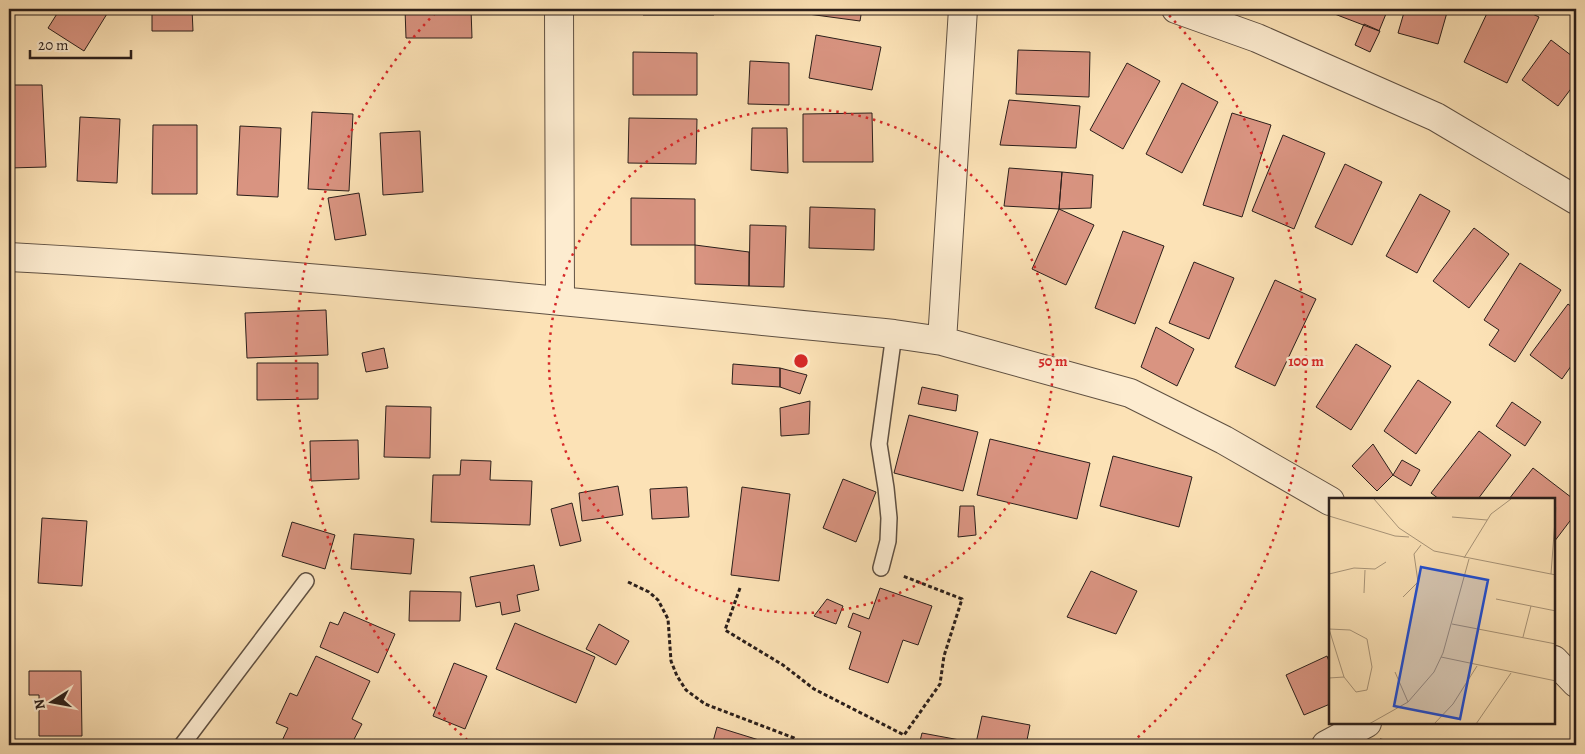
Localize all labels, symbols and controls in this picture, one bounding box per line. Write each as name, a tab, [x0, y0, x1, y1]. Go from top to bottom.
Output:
scale bar	[30, 28, 131, 60]
text: 20 m	[38, 35, 69, 55]
text: 50 m	[1038, 351, 1068, 371]
text: 100 m	[1288, 351, 1324, 371]
centre of rings	[792, 352, 810, 370]
inset map	[1329, 498, 1555, 724]
north arrow	[28, 676, 78, 726]
text: N	[29, 698, 50, 711]

